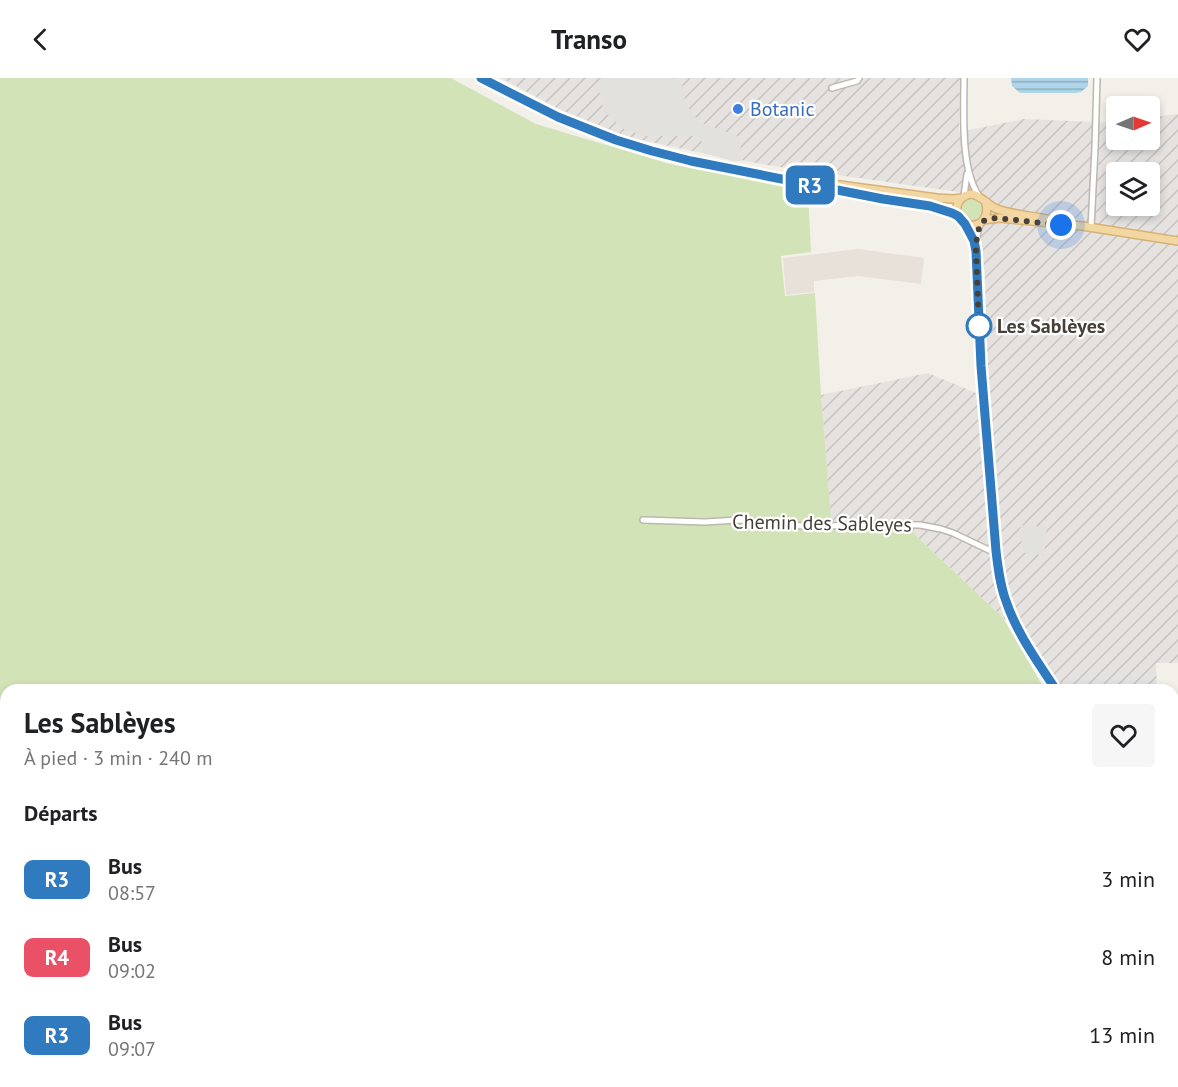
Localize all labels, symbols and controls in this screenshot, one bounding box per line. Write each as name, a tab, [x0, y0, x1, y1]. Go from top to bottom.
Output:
text: Transo	[551, 22, 627, 56]
icon: back	[24, 23, 57, 56]
icon: heart	[1121, 23, 1154, 56]
place label: Botanic	[750, 96, 814, 122]
north arrow	[1106, 96, 1160, 150]
map controls	[1106, 96, 1160, 216]
marker: Botanic	[731, 102, 745, 116]
button: layers	[1106, 162, 1160, 216]
line badge: R3	[783, 166, 837, 204]
text: R3	[798, 172, 822, 199]
your location	[1046, 210, 1076, 240]
marker: Les Sablèyes	[966, 313, 992, 339]
place label: Les Sablèyes	[997, 313, 1105, 339]
street label: Chemin des Sableyes	[732, 508, 912, 538]
text: Les Sablèyes	[24, 704, 176, 741]
button: heart	[1092, 704, 1155, 767]
text: À pied · 3 min · 240 m	[24, 745, 212, 771]
text: Départs	[24, 799, 98, 827]
text: Bus	[108, 852, 142, 880]
text: 3 min	[1101, 865, 1155, 893]
text: R3	[45, 866, 69, 893]
text: 08:57	[108, 880, 156, 906]
text: Bus	[108, 930, 142, 958]
text: 8 min	[1101, 943, 1155, 971]
text: R4	[45, 944, 69, 971]
text: 09:02	[108, 958, 156, 984]
text: Bus	[108, 1008, 142, 1036]
text: 13 min	[1089, 1021, 1155, 1049]
text: R3	[45, 1022, 69, 1049]
text: 09:07	[108, 1036, 156, 1062]

